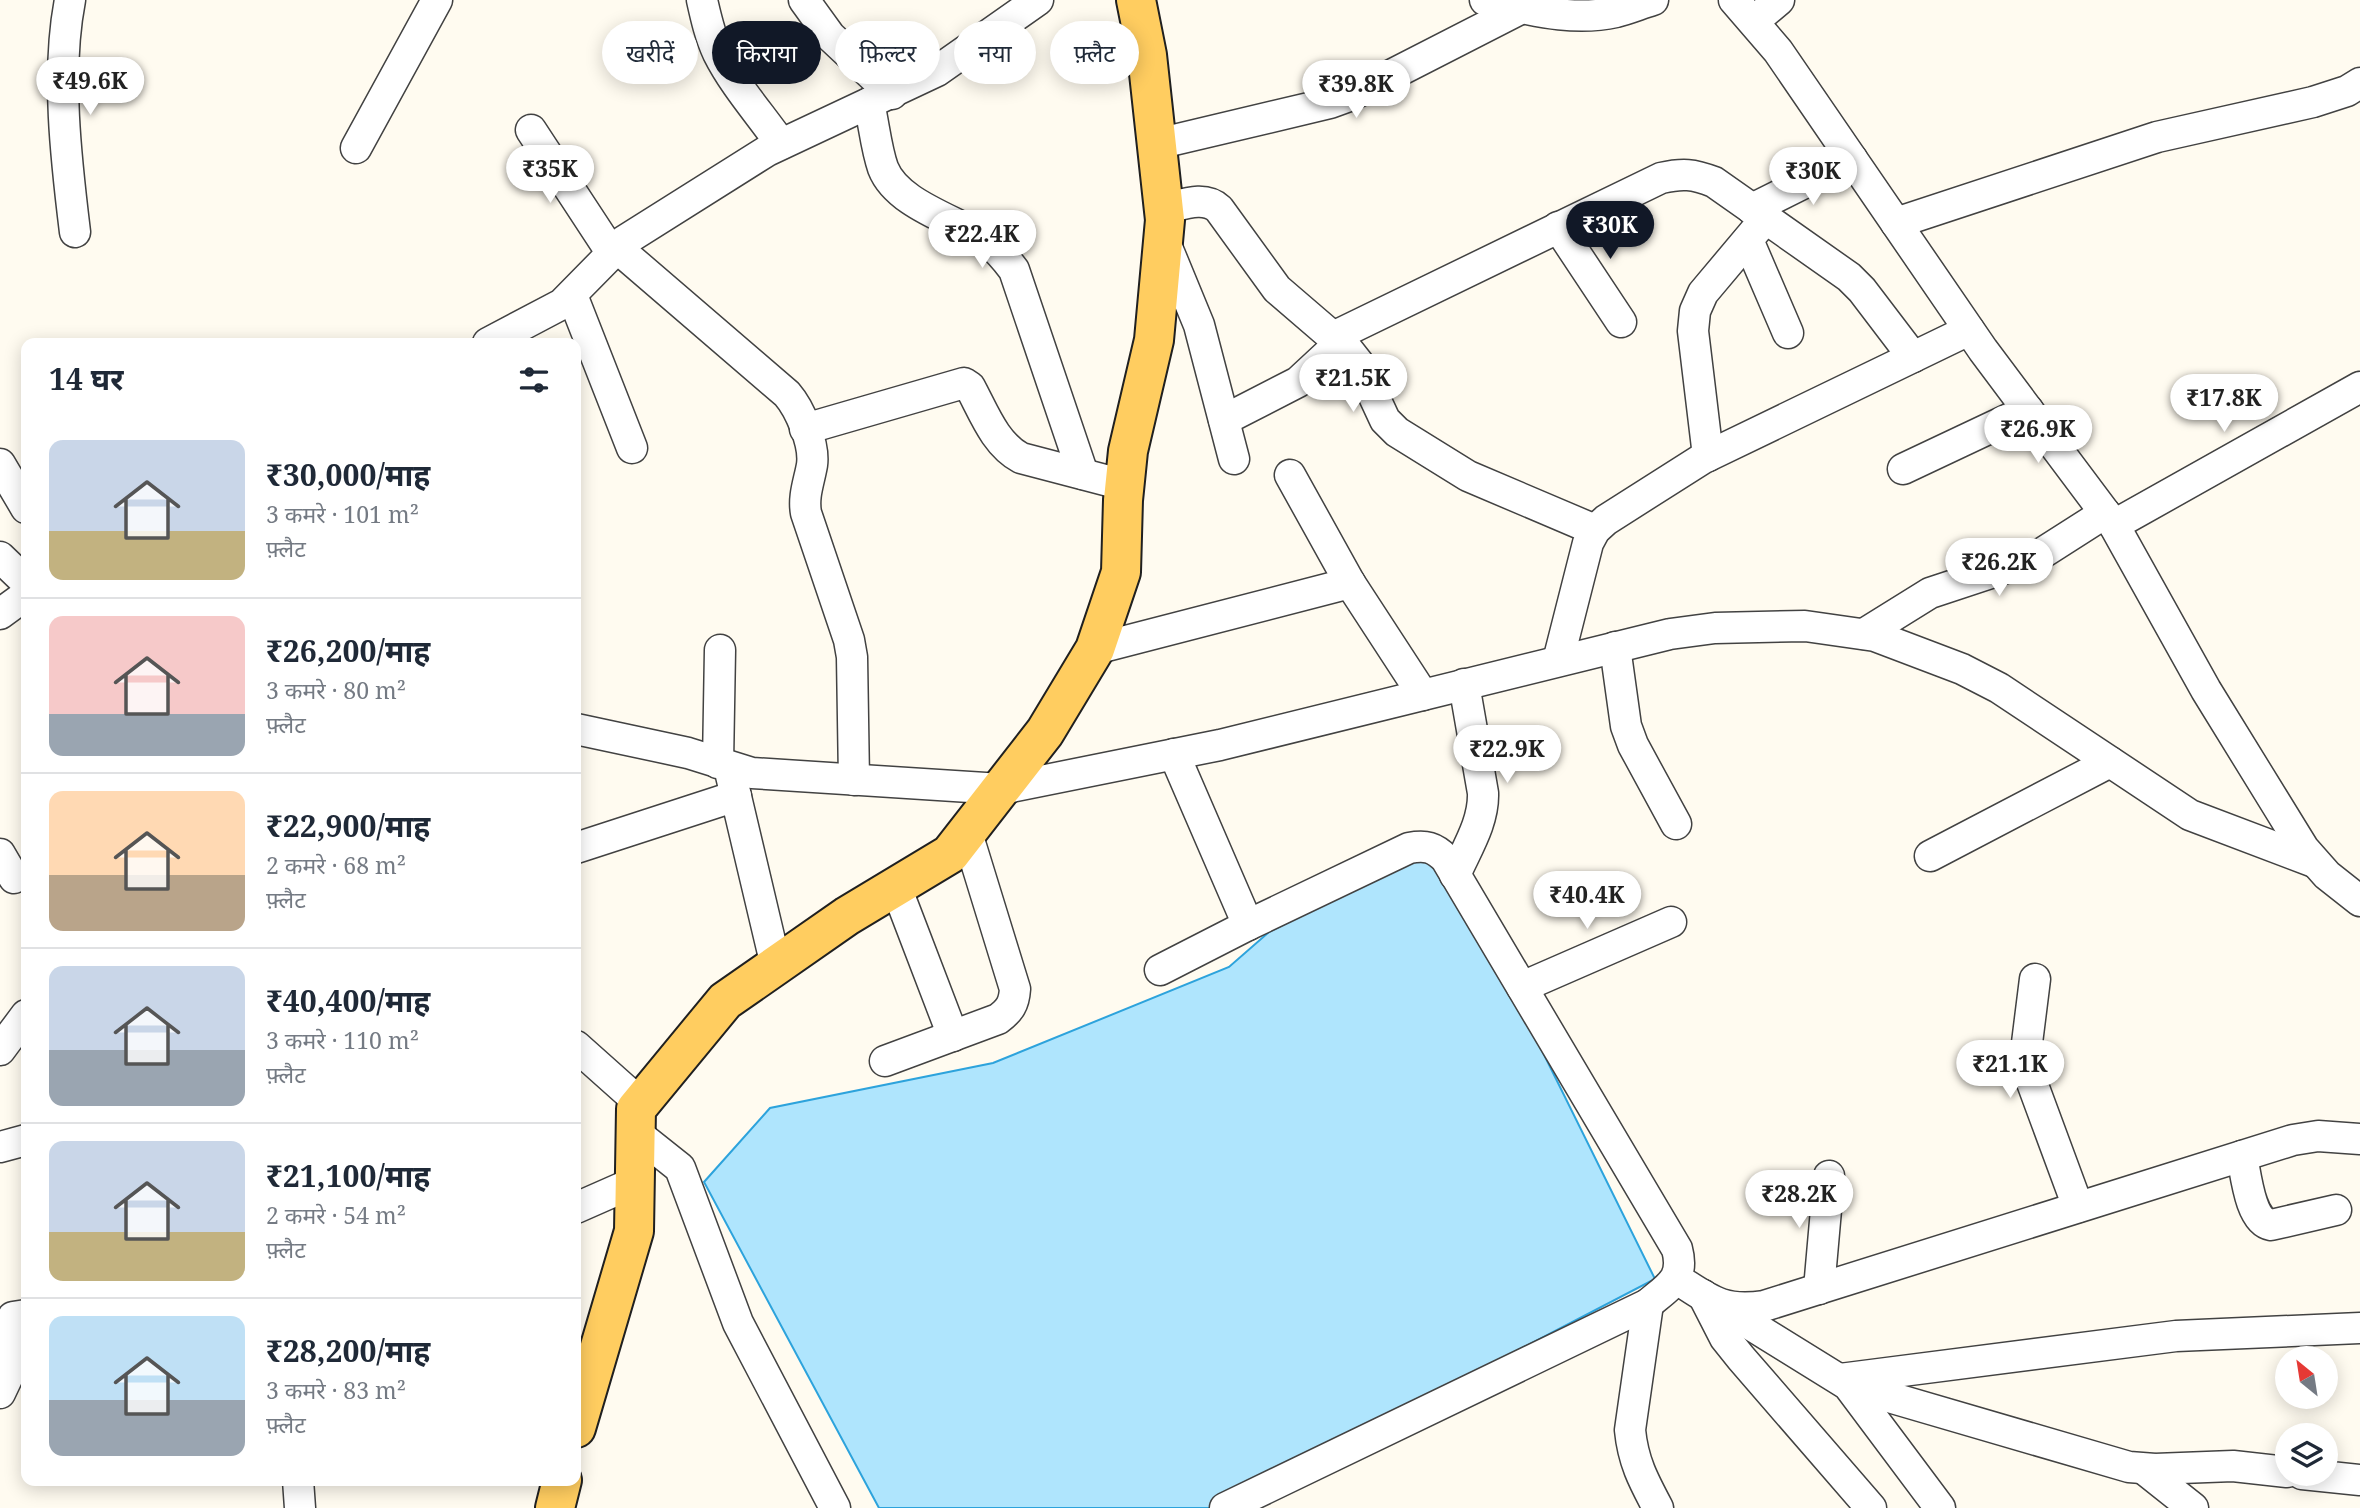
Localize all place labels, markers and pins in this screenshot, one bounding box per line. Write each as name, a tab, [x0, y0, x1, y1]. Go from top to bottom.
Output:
pin: ₹49.6K	[33, 58, 147, 117]
pin: ₹39.8K	[1299, 60, 1413, 120]
pin: ₹35K	[509, 146, 591, 205]
pin: ₹30K	[1772, 148, 1854, 207]
pin: ₹30K	[1569, 202, 1651, 261]
pin: ₹22.4K	[925, 210, 1039, 270]
pin: ₹21.5K	[1296, 354, 1410, 414]
pin: ₹17.8K	[2167, 374, 2281, 434]
pin: ₹26.9K	[1981, 406, 2095, 465]
pin: ₹26.2K	[1942, 538, 2056, 598]
pin: ₹22.9K	[1450, 726, 1564, 785]
pin: ₹40.4K	[1530, 872, 1644, 931]
pin: ₹21.1K	[1953, 1040, 2067, 1100]
pin: ₹28.2K	[1742, 1170, 1856, 1230]

